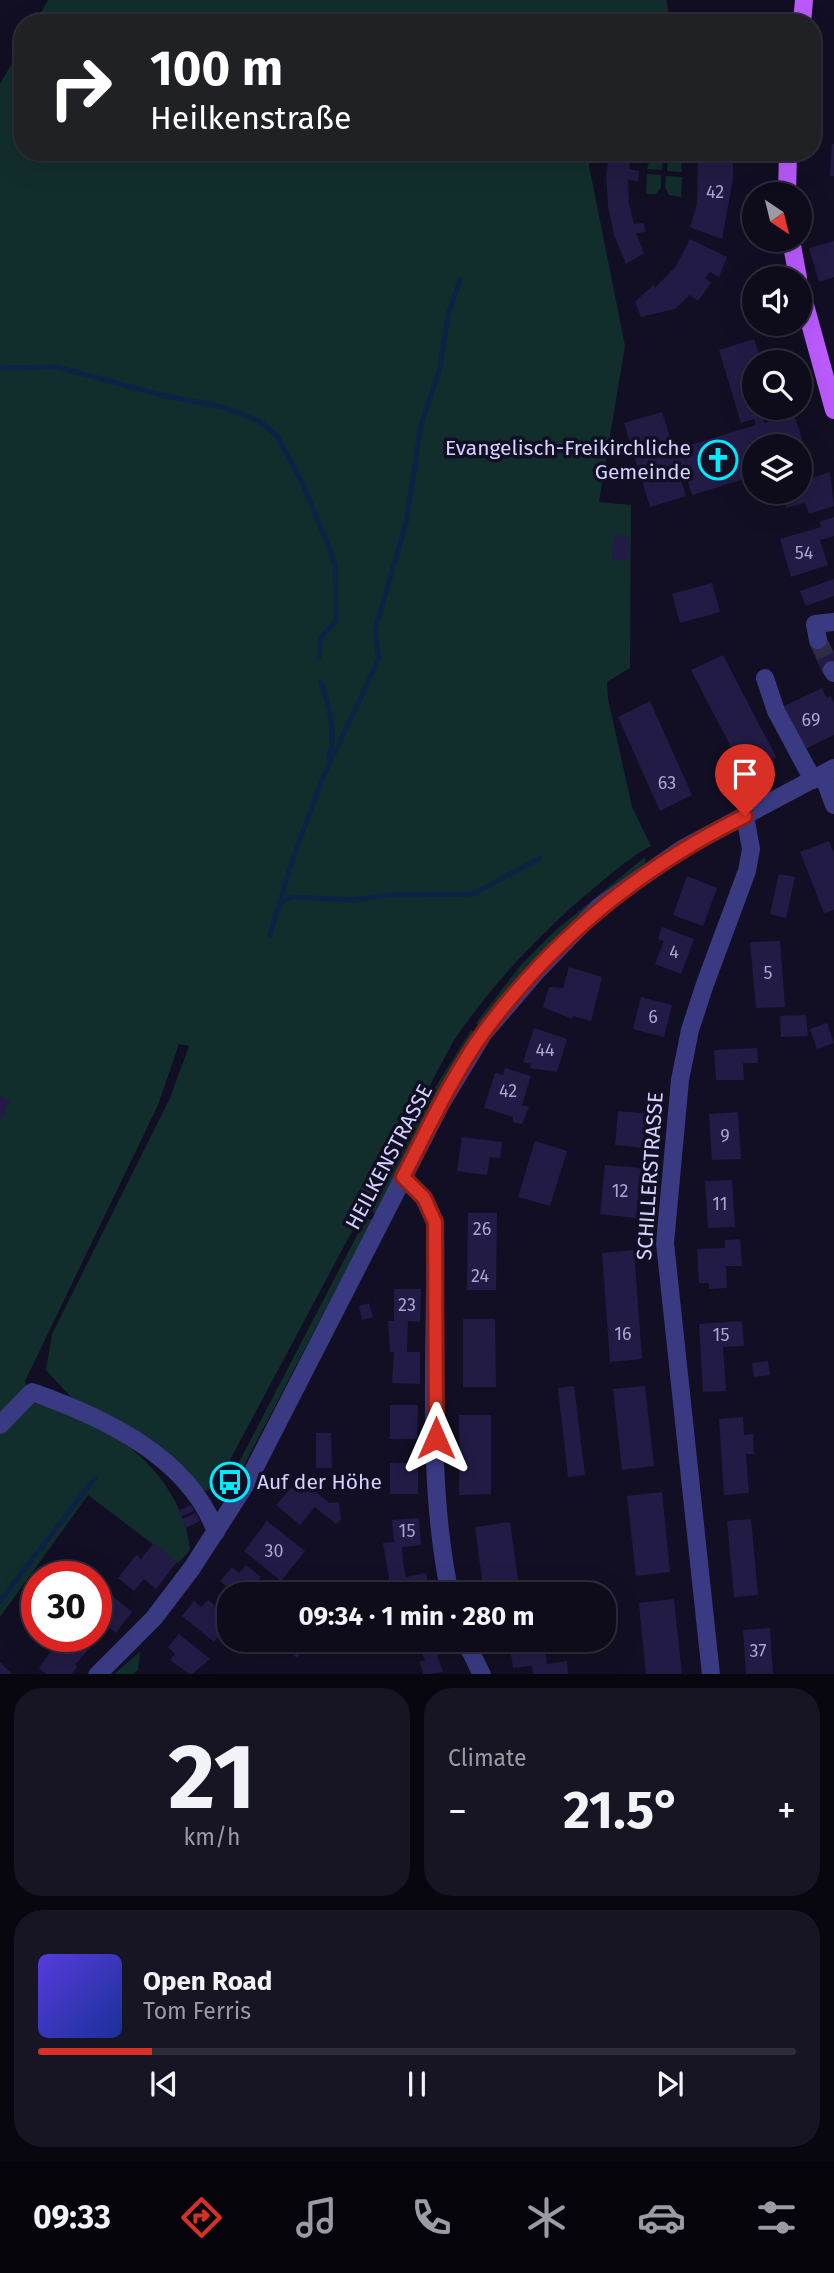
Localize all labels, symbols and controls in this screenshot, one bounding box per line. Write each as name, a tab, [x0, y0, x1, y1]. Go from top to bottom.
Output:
text: 100 m	[150, 39, 283, 98]
icon: right	[35, 42, 126, 133]
text: Heilkenstraße	[150, 99, 351, 137]
house number: 42	[706, 181, 724, 203]
north arrow	[742, 182, 812, 252]
map controls	[742, 182, 812, 504]
button: sound	[742, 266, 812, 336]
button: search	[742, 350, 812, 420]
button: layers	[742, 434, 812, 504]
place label: Evangelisch-Freikirchliche Gemeinde	[445, 435, 691, 485]
church icon: Evangelisch-Freikirchliche Gemeinde	[697, 439, 739, 481]
house number: 54	[795, 542, 814, 564]
house number: 69	[802, 709, 820, 731]
pin	[715, 744, 775, 816]
icon: arrive	[726, 755, 764, 793]
house number: 63	[658, 772, 676, 794]
house number: 4	[669, 941, 679, 963]
house number: 5	[763, 962, 773, 984]
house number: 6	[648, 1006, 658, 1028]
house number: 44	[535, 1039, 555, 1061]
street label: HEILKENSTRASSE	[340, 1080, 438, 1234]
house number: 42	[499, 1080, 517, 1102]
street label: SCHILLERSTRASSE	[631, 1091, 669, 1261]
house number: 9	[720, 1125, 730, 1147]
house number: 12	[612, 1180, 628, 1202]
house number: 11	[712, 1193, 728, 1215]
house number: 26	[473, 1218, 491, 1240]
house number: 24	[471, 1265, 489, 1287]
house number: 23	[398, 1294, 416, 1316]
house number: 16	[614, 1323, 632, 1345]
house number: 15	[713, 1324, 729, 1346]
position arrow	[399, 1401, 473, 1475]
bus stop icon: Auf der Höhe	[209, 1461, 251, 1503]
place label: Auf der Höhe	[257, 1469, 382, 1495]
house number: 15	[399, 1520, 415, 1542]
house number: 30	[264, 1540, 284, 1562]
speed limit sign: 30	[21, 1561, 112, 1652]
text: 09:34 · 1 min · 280 m	[299, 1601, 534, 1632]
house number: 37	[750, 1640, 766, 1662]
text: 21	[168, 1723, 256, 1832]
text: Climate	[448, 1744, 527, 1772]
text: 21.5°	[563, 1779, 681, 1842]
text: −	[448, 1788, 467, 1834]
text: +	[777, 1788, 796, 1834]
text: km/h	[184, 1823, 240, 1851]
text: Open Road	[143, 1966, 272, 1997]
text: Tom Ferris	[143, 1997, 251, 2025]
icon: previous	[145, 2065, 183, 2103]
icon: pause	[398, 2065, 436, 2103]
icon: next	[651, 2065, 689, 2103]
icon: directions	[177, 2193, 226, 2242]
icon: music	[292, 2193, 341, 2242]
icon: phone	[407, 2193, 456, 2242]
icon: climate	[522, 2193, 571, 2242]
icon: car	[637, 2193, 686, 2242]
icon: filters	[752, 2193, 801, 2242]
text: 09:33	[33, 2198, 111, 2236]

